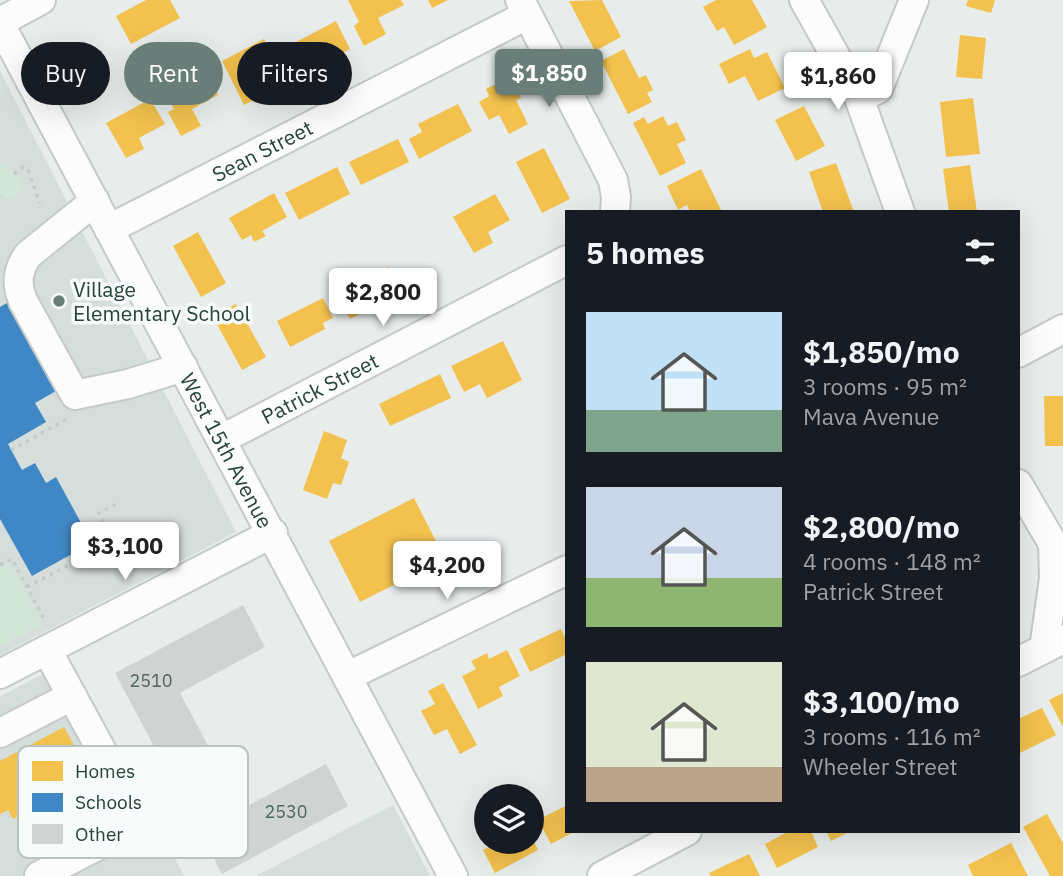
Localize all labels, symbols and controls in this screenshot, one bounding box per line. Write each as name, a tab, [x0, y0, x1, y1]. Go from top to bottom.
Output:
chip: Buy	[21, 42, 110, 105]
chip: Rent	[124, 42, 223, 105]
chip: Filters	[237, 42, 352, 105]
pin: $1,850	[492, 50, 606, 109]
pin: $1,860	[781, 52, 895, 112]
text: $1,850	[511, 57, 587, 87]
text: $1,860	[800, 60, 876, 90]
street label: Sean Street	[207, 113, 317, 188]
text: 5 homes	[586, 233, 705, 272]
icon: filters	[961, 233, 999, 271]
pin: $2,800	[326, 268, 440, 328]
place label: Village Elementary School	[73, 275, 250, 327]
text: $2,800	[345, 276, 421, 306]
marker: Village Elementary School	[51, 293, 67, 309]
text: $1,850/mo	[803, 332, 960, 371]
icon: home	[642, 340, 726, 424]
street label: Patrick Street	[256, 346, 383, 430]
street label: West 15th Avenue	[174, 368, 279, 533]
text: 3 rooms · 95 m²	[803, 371, 967, 401]
text: Mava Avenue	[803, 401, 939, 431]
text: $2,800/mo	[803, 507, 960, 546]
icon: home	[642, 515, 726, 599]
pin: $3,100	[68, 522, 182, 582]
text: $3,100	[87, 530, 163, 560]
pin: $4,200	[390, 542, 504, 601]
text: 4 rooms · 148 m²	[803, 546, 981, 576]
text: $4,200	[409, 549, 485, 579]
text: Patrick Street	[803, 576, 943, 606]
house number: 2510	[129, 669, 173, 692]
text: $3,100/mo	[803, 682, 960, 721]
icon: home	[642, 690, 726, 774]
text: 3 rooms · 116 m²	[803, 721, 981, 751]
legend	[18, 746, 248, 858]
text: Wheeler Street	[803, 751, 958, 781]
text: Homes	[75, 759, 135, 783]
map controls	[474, 784, 544, 854]
button: layers	[474, 784, 544, 854]
text: Schools	[75, 790, 142, 814]
house number: 2530	[264, 800, 308, 823]
text: Other	[75, 822, 123, 846]

